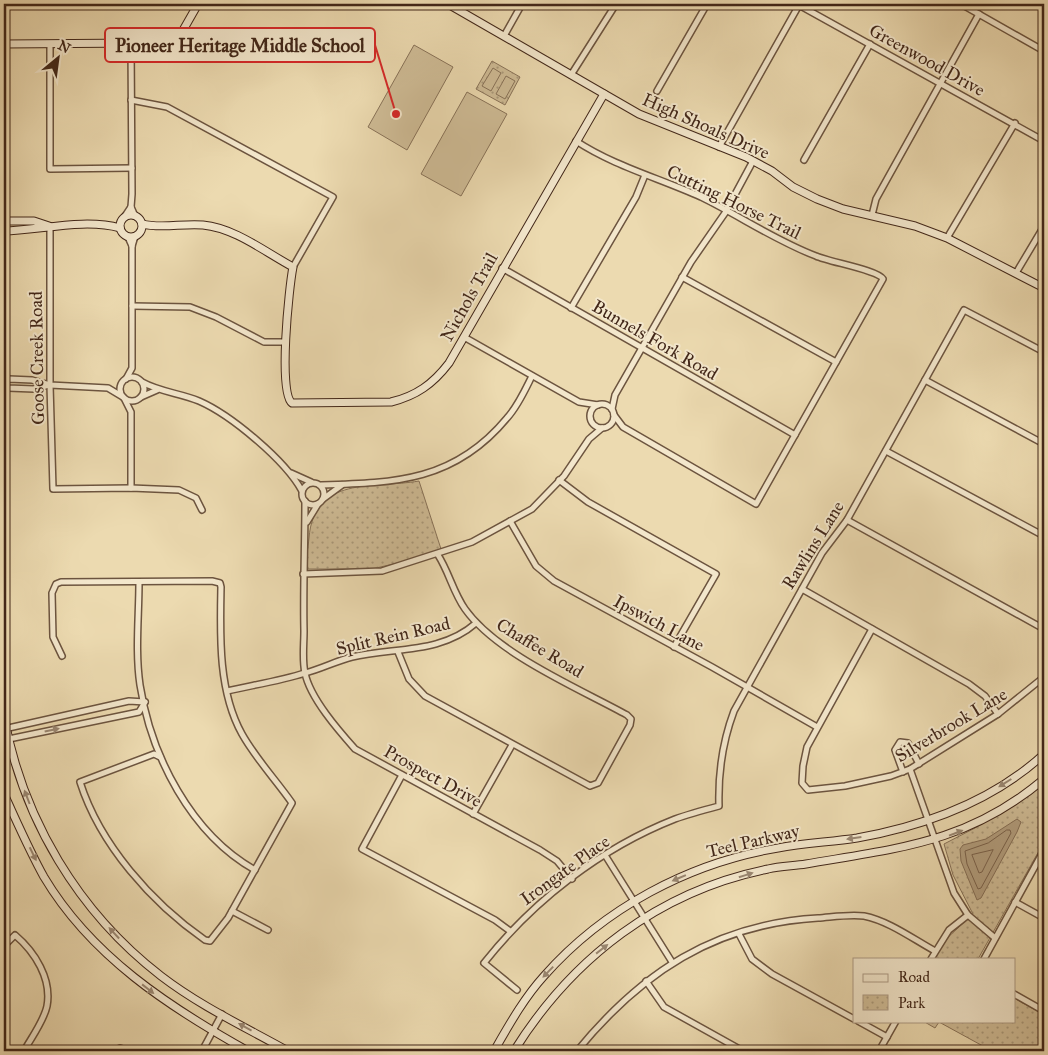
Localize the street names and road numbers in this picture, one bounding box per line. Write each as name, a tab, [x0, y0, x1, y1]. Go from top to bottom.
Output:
street label: Greenwood Drive	[865, 19, 989, 101]
street label: High Shoals Drive	[639, 88, 773, 165]
street label: Cutting Horse Trail	[663, 160, 805, 245]
street label: Nichols Trail	[436, 249, 502, 345]
street label: Goose Creek Road	[25, 291, 49, 425]
street label: Bunnels Fork Road	[588, 295, 722, 385]
street label: Rawlins Lane	[777, 497, 849, 593]
street label: Ipswich Lane	[610, 590, 708, 656]
street label: Split Rein Road	[334, 612, 452, 660]
street label: Chaffee Road	[492, 613, 588, 683]
street label: Silverbrook Lane	[891, 683, 1011, 767]
street label: Prospect Drive	[380, 740, 486, 812]
street label: Teel Parkway	[704, 820, 802, 862]
street label: Irongate Place	[516, 830, 615, 911]

